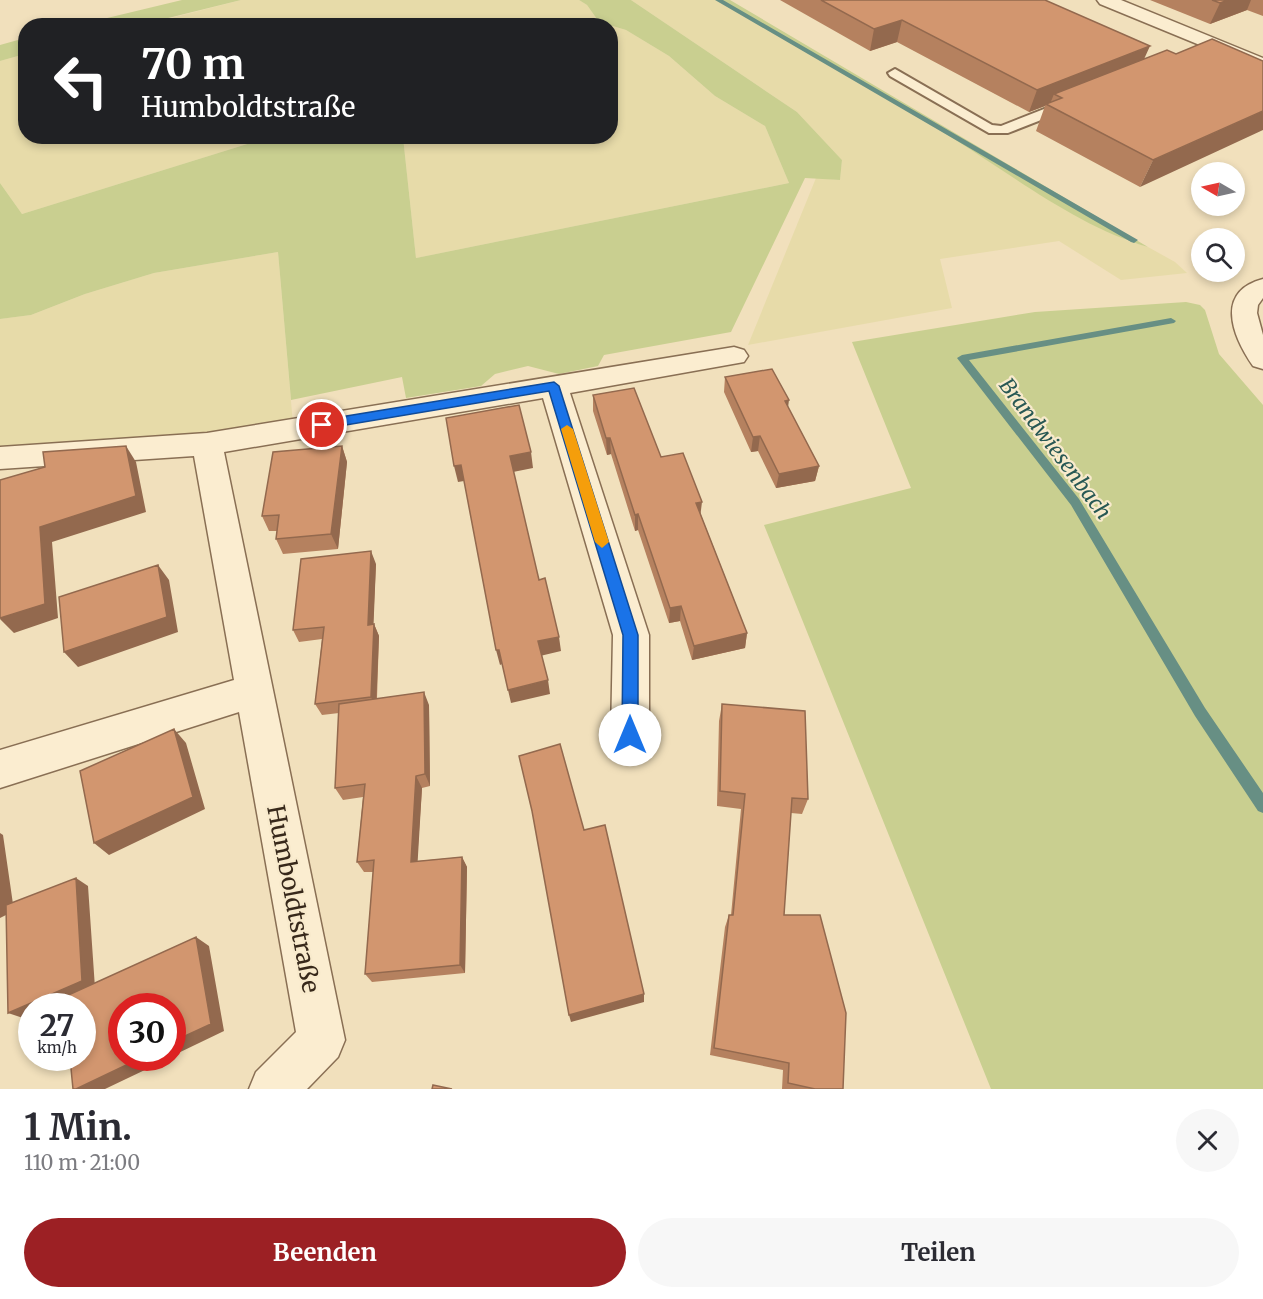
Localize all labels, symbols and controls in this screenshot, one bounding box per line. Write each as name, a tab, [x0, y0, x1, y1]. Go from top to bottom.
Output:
text: 70 m	[141, 38, 245, 90]
icon: left	[42, 42, 120, 120]
text: Humboldtstraße	[141, 90, 355, 124]
north arrow	[1191, 162, 1245, 216]
map controls	[1191, 162, 1245, 282]
button: search	[1191, 228, 1245, 282]
water label: Brandwiesenbach	[993, 373, 1117, 525]
pin	[296, 399, 347, 450]
icon: arrive	[305, 408, 338, 441]
position arrow	[598, 703, 662, 767]
street label: Humboldtstraße	[260, 802, 327, 995]
speed limit sign: 30	[108, 993, 186, 1071]
text: 27	[40, 1006, 74, 1044]
text: km/h	[37, 1038, 77, 1057]
text: 1 Min.	[24, 1105, 132, 1150]
button: close	[1176, 1109, 1239, 1172]
text: 110 m · 21:00	[24, 1150, 140, 1175]
button: Beenden	[24, 1218, 626, 1287]
button: Teilen	[638, 1218, 1239, 1287]

